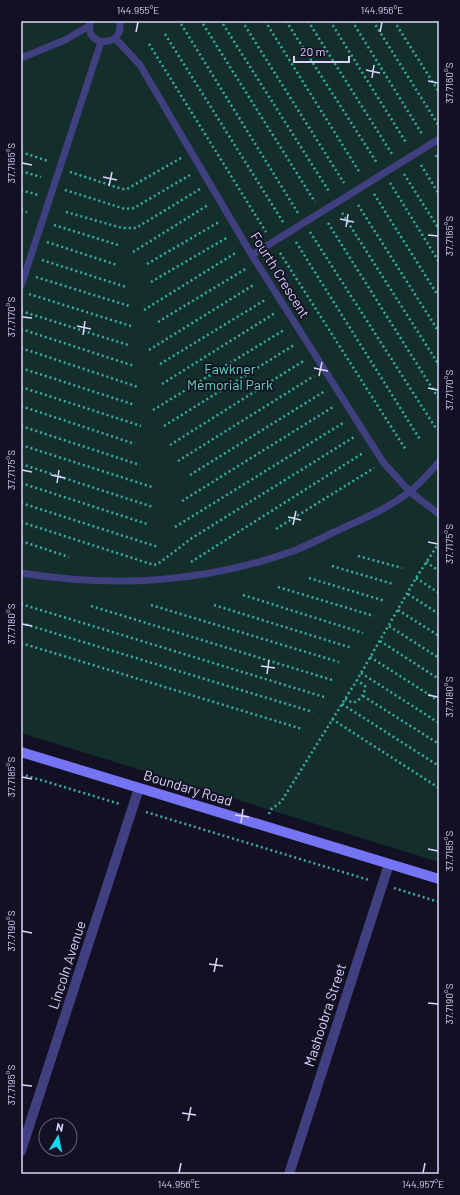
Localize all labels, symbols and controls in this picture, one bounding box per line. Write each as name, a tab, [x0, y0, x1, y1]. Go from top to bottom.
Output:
text: 144.955°E	[117, 4, 159, 16]
text: 144.956°E	[361, 4, 403, 16]
scale bar	[294, 38, 349, 64]
text: 20 m	[300, 44, 326, 58]
text: 37.7160°S	[443, 62, 455, 103]
text: 37.7165°S	[5, 143, 17, 183]
text: 37.7165°S	[443, 216, 455, 256]
street label: Fourth Crescent	[247, 229, 314, 321]
text: 37.7170°S	[5, 297, 17, 337]
park label: Fawkner Memorial Park	[187, 360, 273, 393]
text: 37.7170°S	[443, 370, 455, 410]
text: 37.7175°S	[5, 450, 17, 490]
text: 37.7175°S	[443, 524, 455, 564]
text: 37.7180°S	[5, 603, 17, 644]
text: 37.7180°S	[443, 676, 455, 717]
text: 37.7185°S	[5, 757, 17, 797]
street label: Boundary Road	[142, 766, 235, 809]
text: 37.7185°S	[443, 831, 455, 871]
text: 37.7190°S	[5, 910, 17, 951]
street label: Lincoln Avenue	[44, 919, 89, 1011]
street label: Mashoobra Street	[300, 961, 349, 1069]
text: 37.7190°S	[443, 983, 455, 1024]
text: 37.7195°S	[5, 1065, 17, 1105]
north arrow	[38, 1117, 78, 1157]
text: N	[55, 1120, 65, 1134]
text: 144.956°E	[158, 1178, 200, 1190]
text: 144.957°E	[402, 1178, 444, 1190]

